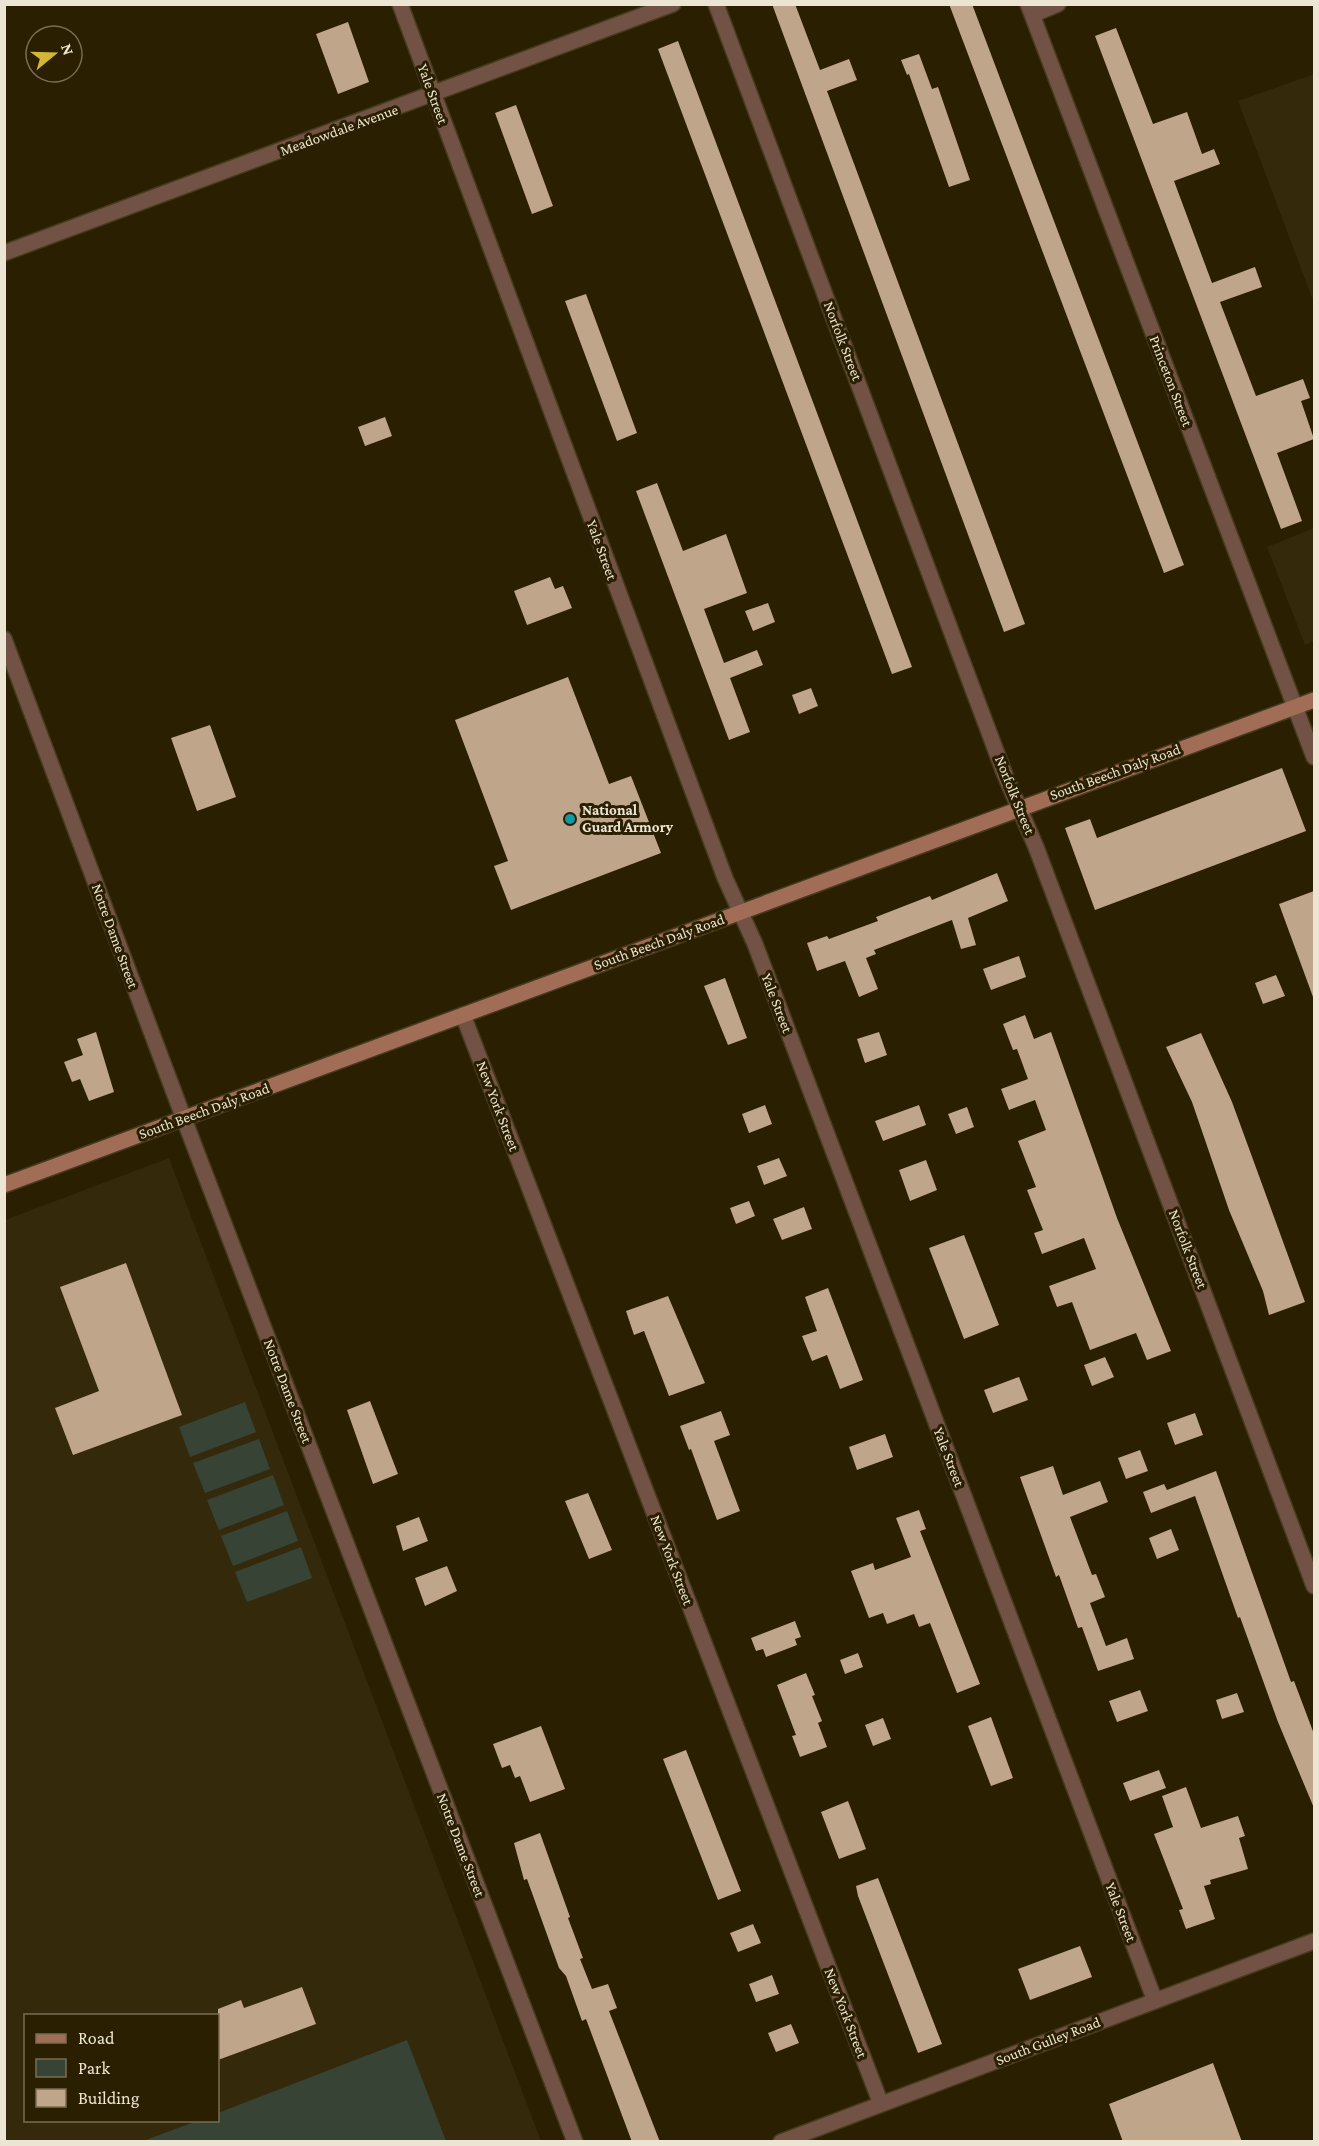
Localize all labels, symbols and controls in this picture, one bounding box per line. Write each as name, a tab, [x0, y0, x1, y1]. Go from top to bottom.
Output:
north arrow	[24, 24, 84, 84]
text: N	[58, 41, 78, 57]
street label: Yale Street	[415, 62, 452, 127]
street label: Meadowdale Avenue	[278, 101, 401, 159]
street label: Norfolk Street	[821, 299, 866, 384]
street label: Princeton Street	[1146, 333, 1196, 430]
street label: Yale Street	[584, 518, 621, 583]
street label: South Beech Daly Road	[1048, 741, 1183, 804]
street label: Norfolk Street	[992, 753, 1038, 838]
place label: National Guard Armory	[582, 802, 674, 835]
marker: National Guard Armory	[563, 812, 577, 826]
street label: Notre Dame Street	[89, 882, 142, 991]
street label: South Beech Daly Road	[592, 911, 727, 974]
street label: Yale Street	[758, 971, 796, 1036]
street label: New York Street	[474, 1059, 523, 1154]
street label: South Beech Daly Road	[137, 1080, 272, 1143]
street label: Norfolk Street	[1166, 1207, 1211, 1292]
street label: Notre Dame Street	[261, 1337, 316, 1446]
street label: Yale Street	[930, 1425, 968, 1490]
street label: New York Street	[648, 1513, 697, 1608]
street label: Notre Dame Street	[434, 1791, 489, 1900]
street label: Yale Street	[1102, 1880, 1140, 1945]
street label: New York Street	[822, 1966, 871, 2061]
legend	[24, 2014, 219, 2122]
street label: South Gulley Road	[994, 2014, 1103, 2069]
text: Road	[78, 2028, 115, 2048]
text: Park	[78, 2058, 110, 2078]
text: Building	[78, 2088, 140, 2108]

